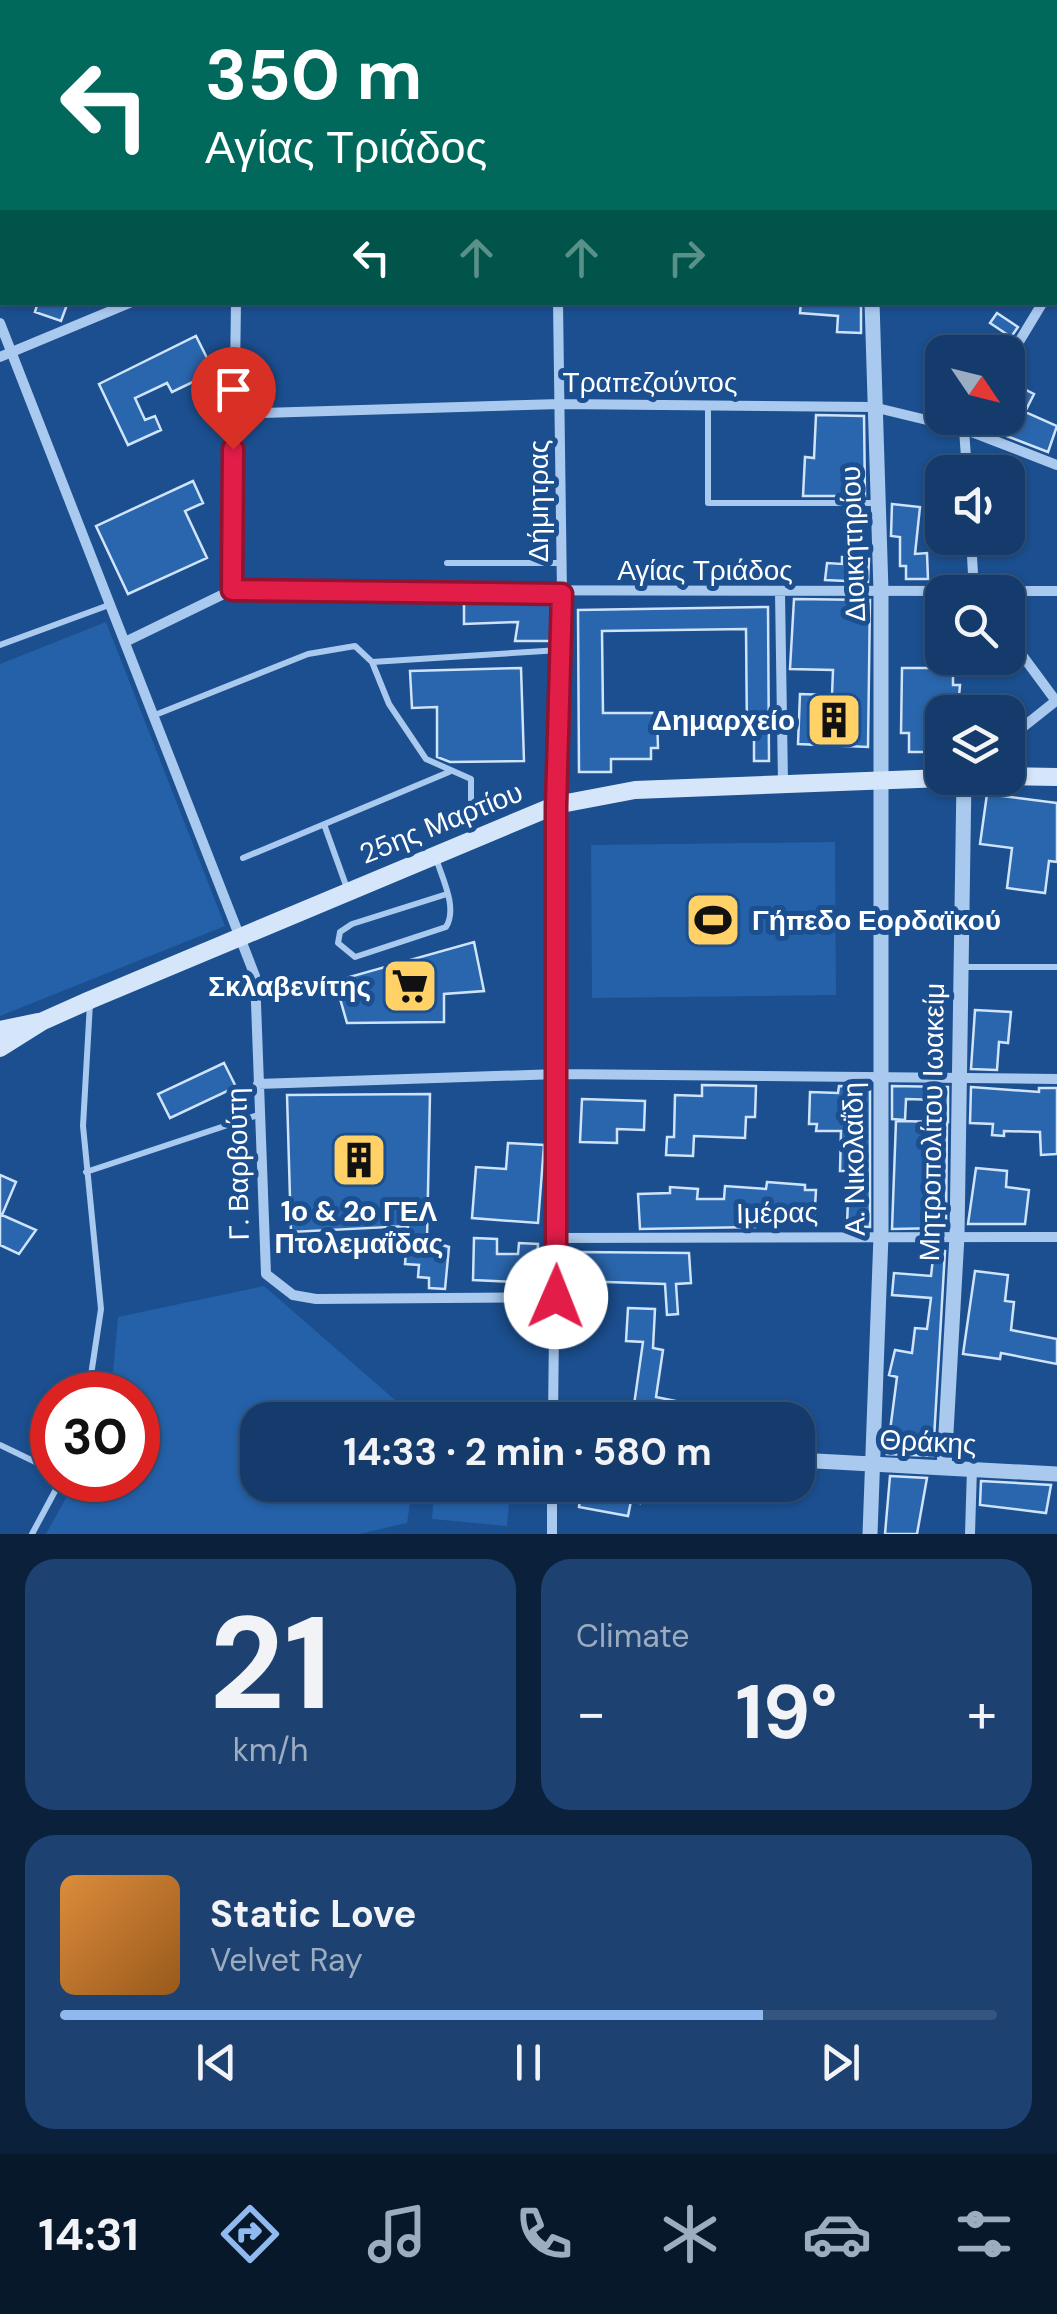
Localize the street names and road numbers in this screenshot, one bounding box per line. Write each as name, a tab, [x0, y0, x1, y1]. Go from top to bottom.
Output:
street label: Τραπεζούντος	[563, 364, 737, 401]
street label: Δήμητρας	[520, 440, 557, 562]
street label: Διοικητηρίου	[832, 465, 874, 623]
street label: Αγίας Τριάδος	[617, 552, 793, 589]
street label: 25ης Μαρτίου	[354, 773, 528, 873]
street label: Μητροπολίτου Ιωακείμ	[911, 982, 953, 1262]
street label: Α. Νικολαΐδη	[834, 1082, 874, 1236]
street label: Γ. Βαρβούτη	[218, 1087, 258, 1241]
street label: Ιμέρας	[736, 1194, 818, 1232]
street label: Θράκης	[879, 1421, 977, 1463]

